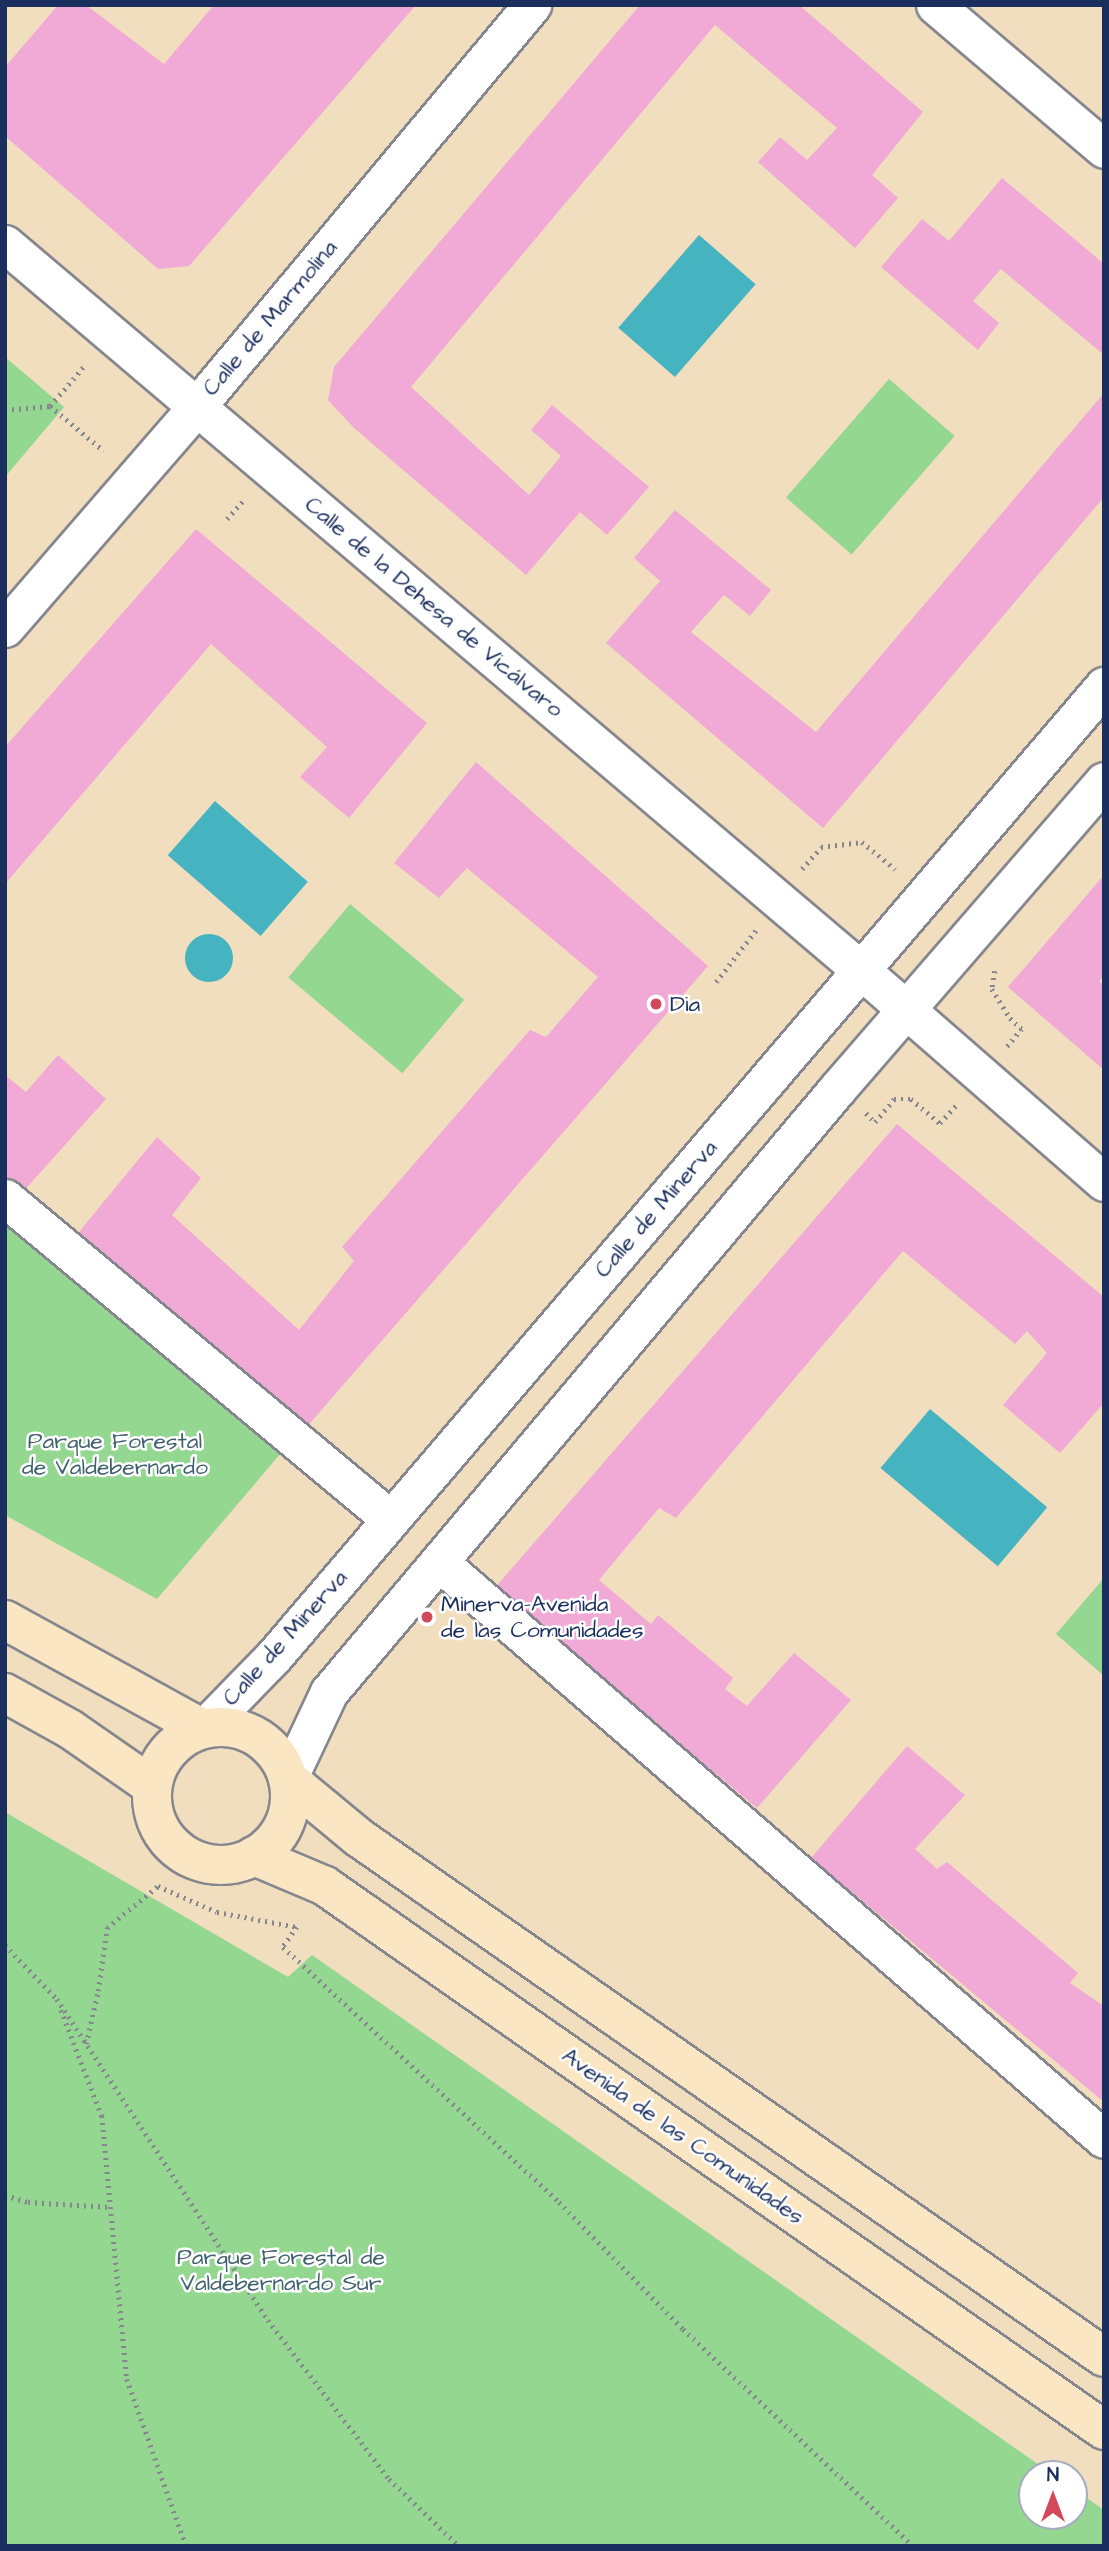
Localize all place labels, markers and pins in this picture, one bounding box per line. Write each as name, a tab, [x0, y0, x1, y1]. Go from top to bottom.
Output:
place label: Dia	[670, 990, 700, 1018]
marker: Dia	[648, 996, 664, 1012]
place label: Minerva-Avenida de las Comunidades	[441, 1590, 644, 1644]
marker: Minerva-Avenida de las Comunidades	[419, 1609, 435, 1625]

